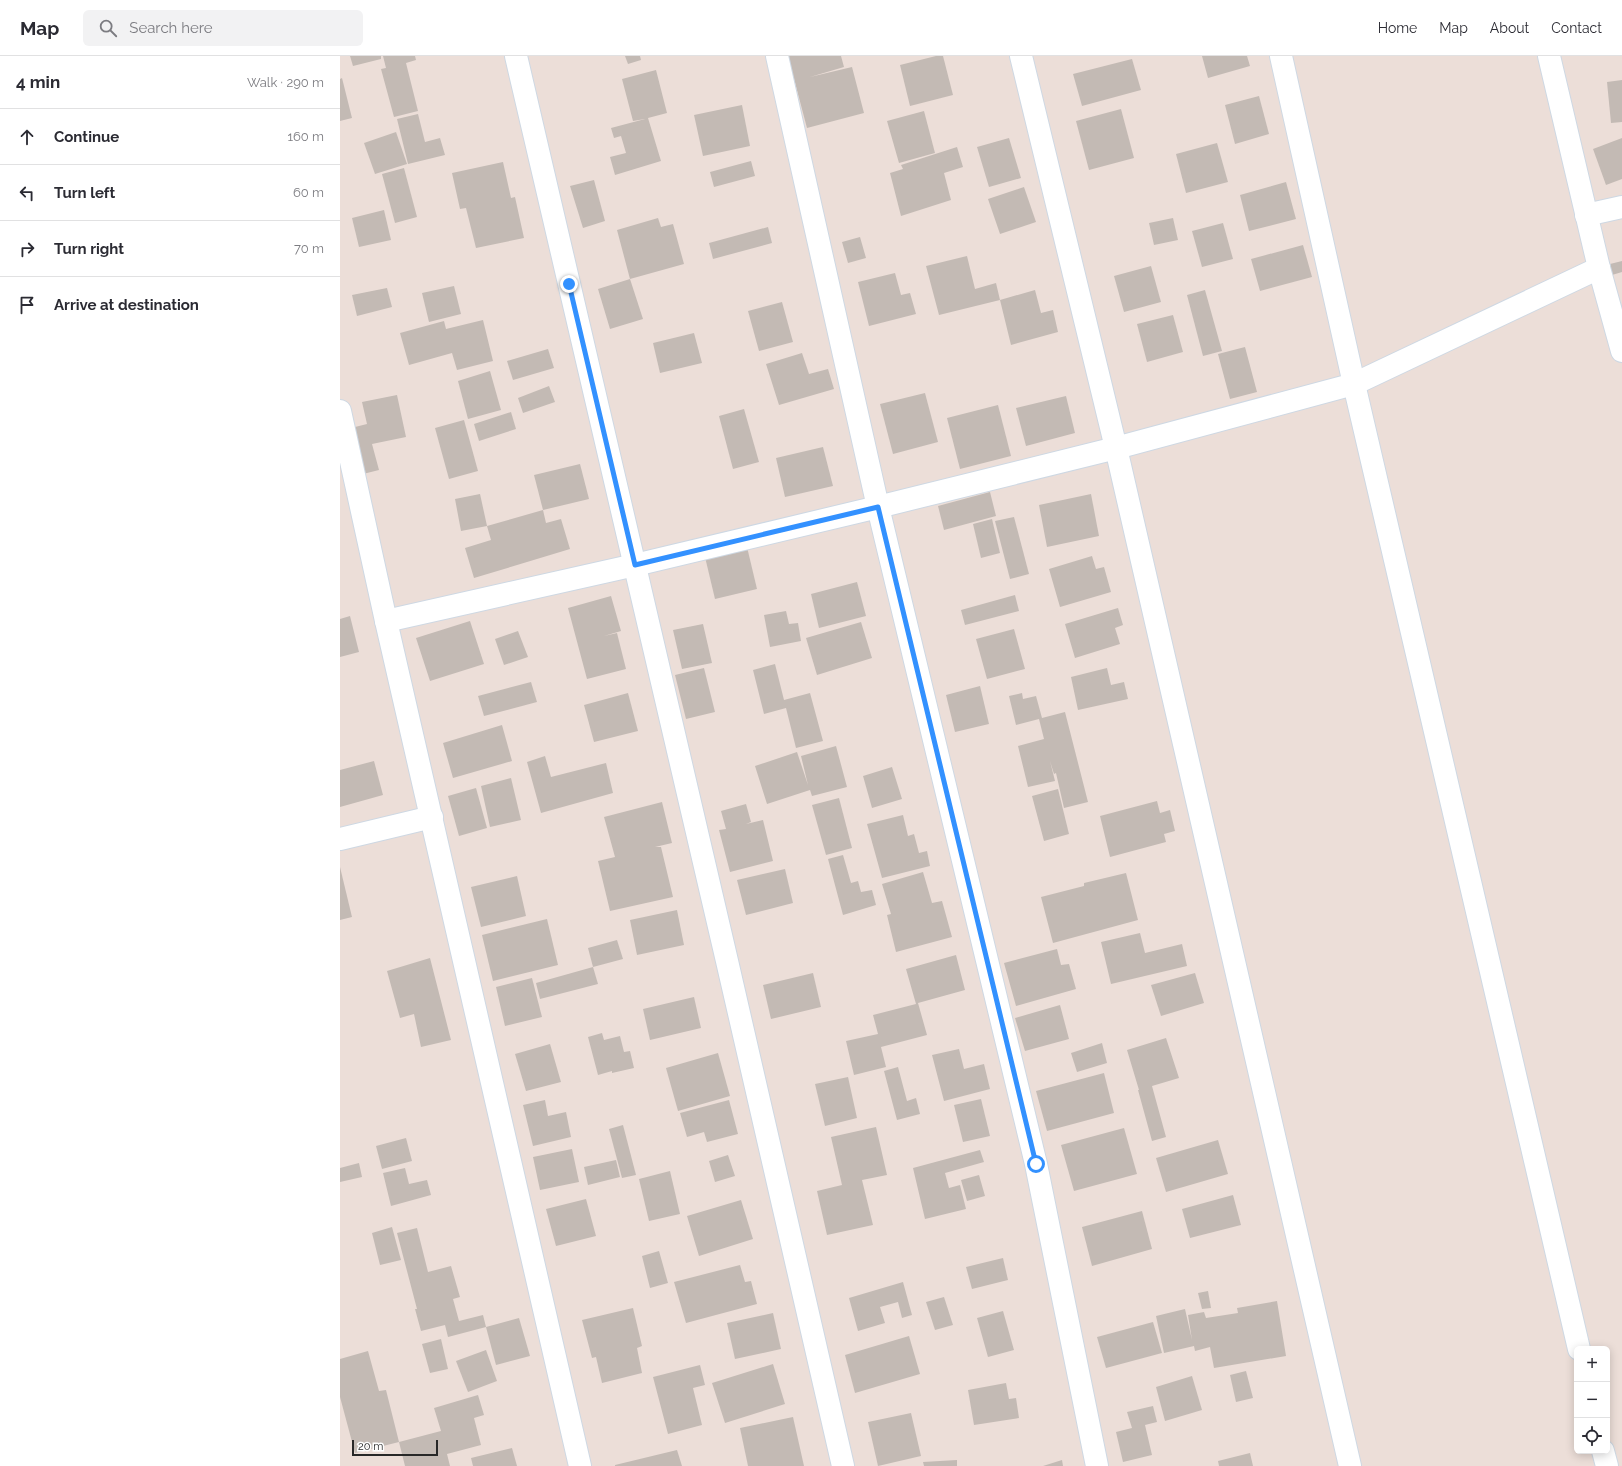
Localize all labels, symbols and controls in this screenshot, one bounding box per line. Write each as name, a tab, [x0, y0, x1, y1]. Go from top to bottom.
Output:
search box	[83, 10, 363, 46]
text: Map	[20, 17, 59, 39]
icon: search	[97, 17, 119, 39]
text: Search here	[129, 19, 213, 37]
text: Home	[1378, 20, 1417, 36]
text: Map	[1439, 20, 1468, 36]
text: About	[1490, 20, 1529, 36]
text: Contact	[1551, 20, 1602, 36]
text: 4 min	[16, 72, 60, 92]
text: Walk · 290 m	[247, 75, 324, 90]
icon: ahead	[16, 126, 38, 148]
text: Continue	[54, 128, 119, 146]
text: 160 m	[287, 129, 324, 144]
icon: left	[16, 182, 38, 204]
text: Turn left	[54, 184, 115, 202]
text: 60 m	[293, 185, 324, 200]
icon: right	[16, 238, 38, 260]
text: Turn right	[54, 240, 124, 258]
text: 70 m	[294, 241, 324, 256]
route end	[560, 275, 578, 293]
icon: arrive	[16, 294, 38, 316]
text: Arrive at destination	[54, 296, 199, 314]
route start	[1027, 1155, 1045, 1173]
map controls	[1574, 1346, 1610, 1454]
button: +	[1574, 1346, 1610, 1382]
button: −	[1574, 1382, 1610, 1418]
button: locate	[1574, 1418, 1610, 1454]
scale bar	[352, 1438, 438, 1457]
text: 20 m	[358, 1440, 383, 1453]

